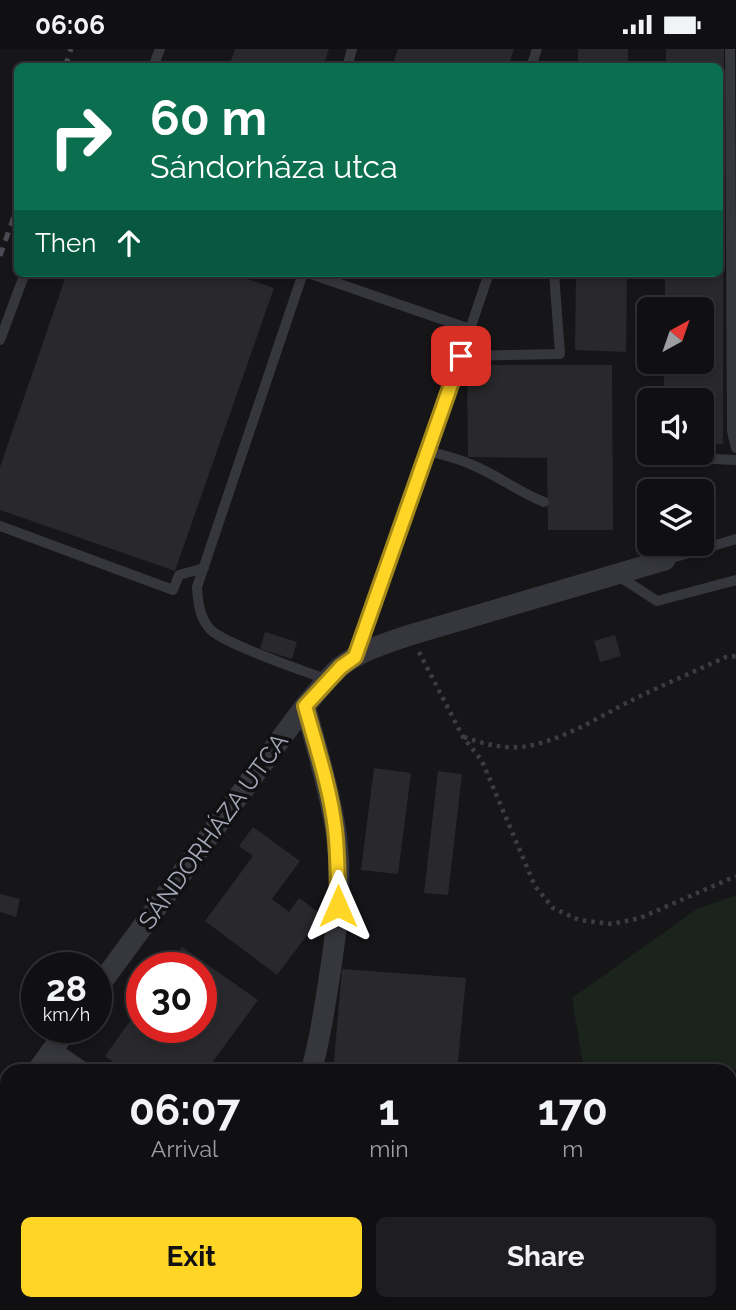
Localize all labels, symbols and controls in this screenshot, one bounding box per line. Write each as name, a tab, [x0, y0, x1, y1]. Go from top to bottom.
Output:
text: 06:06	[35, 10, 105, 40]
text: 60 m	[150, 89, 267, 146]
icon: right	[35, 91, 126, 182]
text: Sándorháza utca	[150, 148, 398, 185]
icon: ahead	[110, 224, 148, 262]
text: Then	[35, 228, 96, 258]
north arrow	[637, 297, 714, 375]
map controls	[637, 297, 714, 556]
pin	[431, 326, 491, 386]
icon: arrive	[442, 337, 480, 375]
button: sound	[637, 388, 714, 465]
button: layers	[637, 479, 714, 556]
street label: SÁNDORHÁZA UTCA	[132, 727, 294, 935]
position arrow	[301, 869, 375, 943]
speed limit sign: 30	[126, 952, 217, 1043]
text: 28	[46, 968, 87, 1009]
text: km/h	[43, 1004, 90, 1025]
text: 06:07	[129, 1086, 240, 1135]
text: 1	[379, 1086, 399, 1135]
text: 170	[538, 1086, 608, 1135]
text: Arrival	[151, 1135, 218, 1162]
text: min	[369, 1135, 409, 1162]
text: m	[562, 1135, 583, 1162]
button: Exit	[21, 1217, 362, 1297]
button: Share	[376, 1217, 716, 1297]

